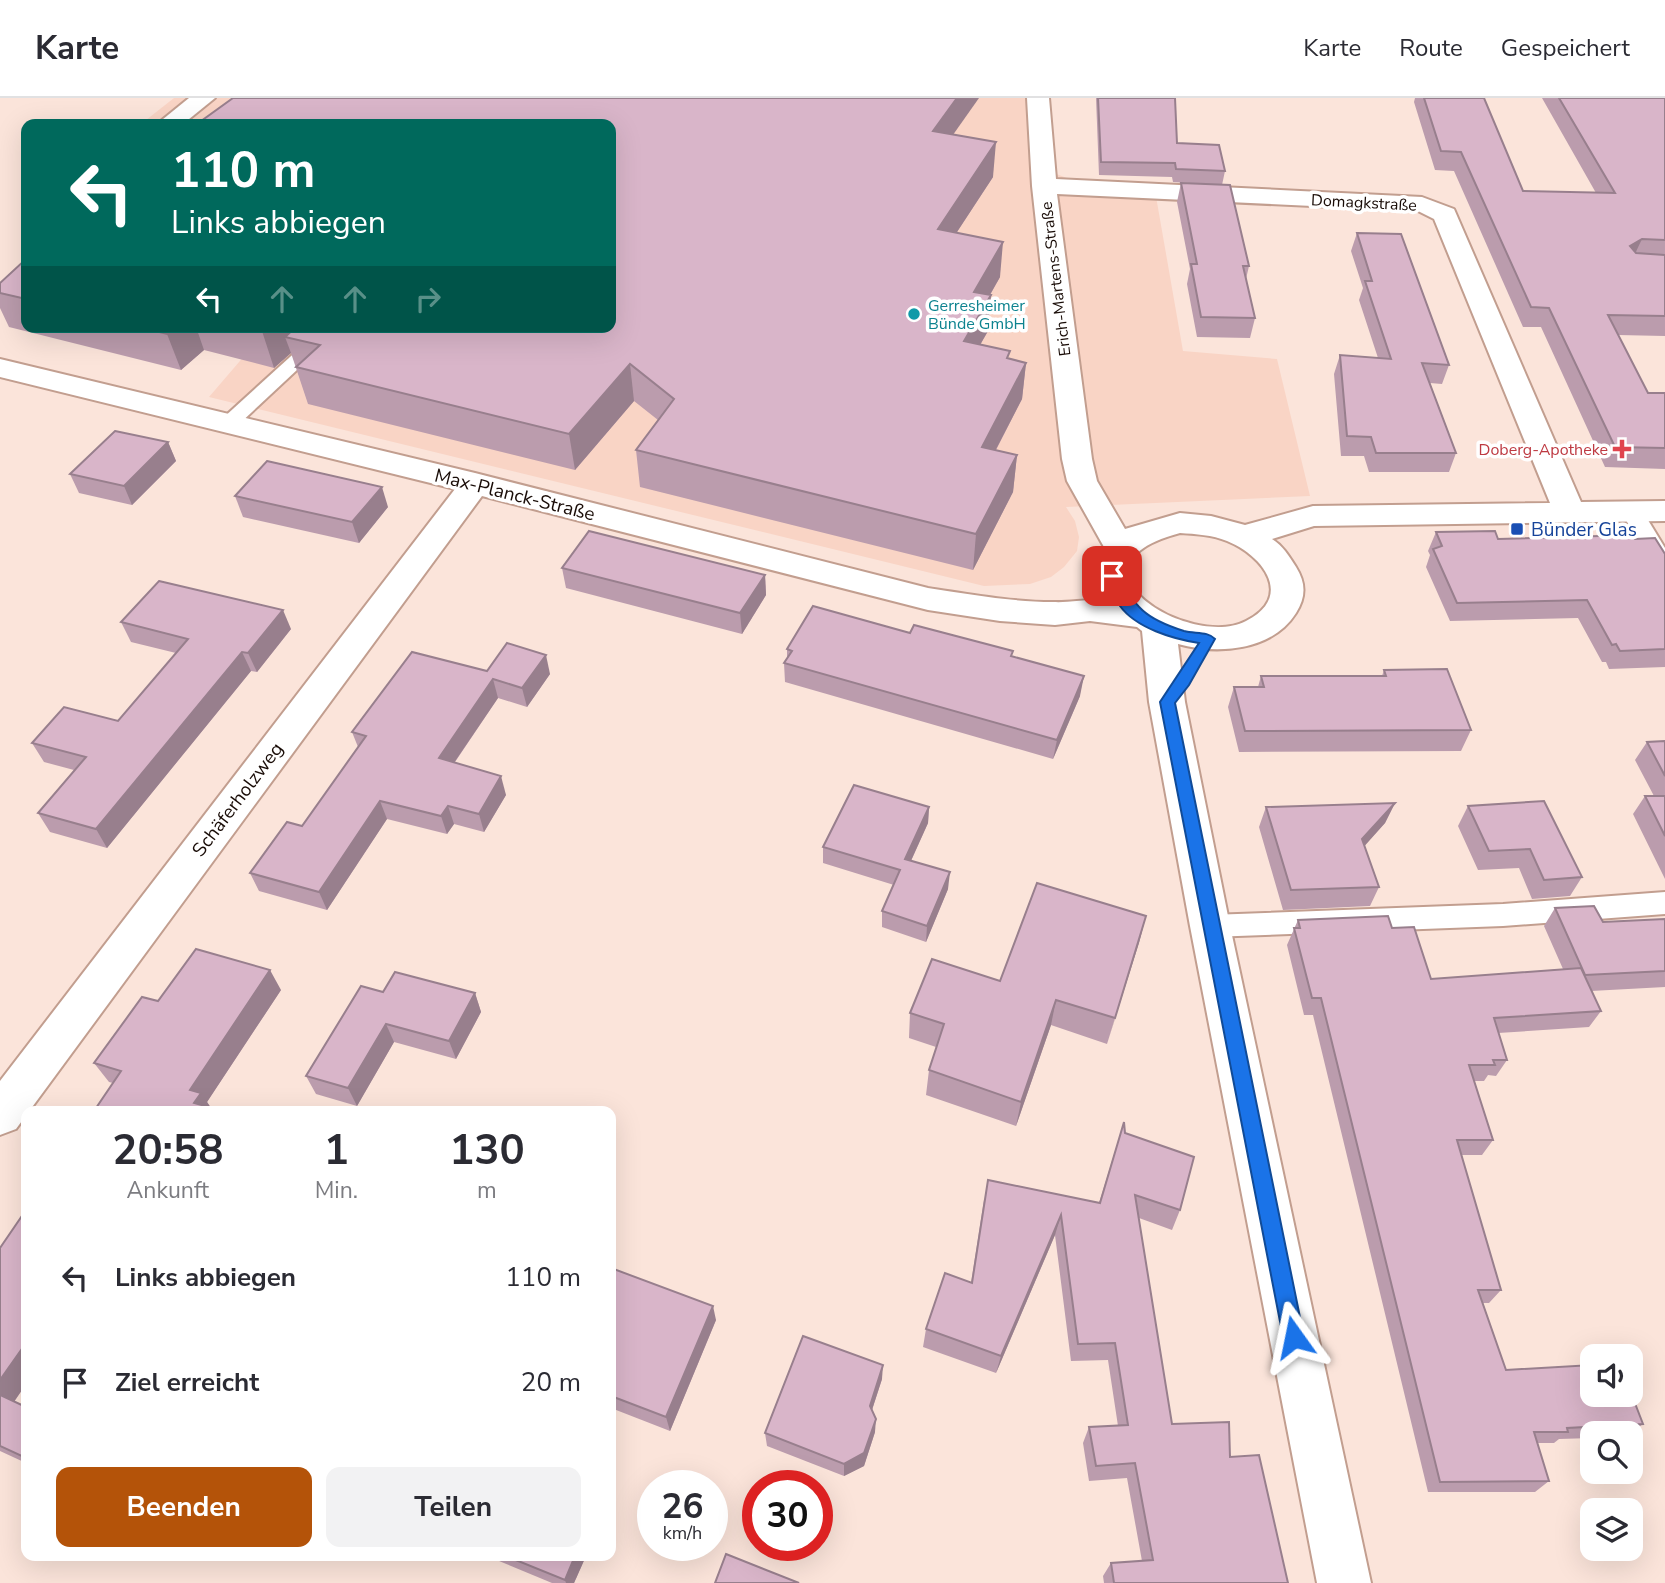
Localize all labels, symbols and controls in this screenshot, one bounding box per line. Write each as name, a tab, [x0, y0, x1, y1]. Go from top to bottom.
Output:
text: Karte	[35, 26, 119, 71]
text: Karte	[1303, 32, 1361, 64]
text: Route	[1399, 32, 1463, 64]
text: Gespeichert	[1501, 32, 1630, 64]
text: 110 m	[171, 137, 315, 204]
icon: left	[56, 147, 147, 238]
street label: Domagkstraße	[1311, 189, 1417, 217]
street label: Erich-Martens-Straße	[1036, 200, 1076, 357]
text: Links abbiegen	[171, 201, 386, 244]
icon: left	[190, 280, 228, 318]
icon: ahead	[263, 280, 301, 318]
icon: ahead	[336, 280, 374, 318]
icon: right	[409, 280, 447, 318]
place label: Gerresheimer Bünde GmbH	[928, 295, 1026, 335]
marker: Gerresheimer Bünde GmbH	[906, 306, 922, 322]
place label: Doberg-Apotheke	[1479, 439, 1608, 461]
marker: Doberg-Apotheke	[1614, 441, 1630, 457]
street label: Max-Planck-Straße	[432, 462, 598, 527]
place label: Bünder Glas	[1531, 517, 1637, 543]
marker: Bünder Glas	[1509, 521, 1525, 537]
pin	[1082, 546, 1142, 606]
icon: arrive	[1093, 557, 1131, 595]
street label: Schäferholzweg	[186, 737, 289, 862]
text: 20:58	[112, 1122, 223, 1179]
text: 1	[324, 1122, 349, 1179]
text: 130	[449, 1122, 525, 1179]
text: Ankunft	[127, 1175, 209, 1206]
text: Min.	[315, 1175, 358, 1206]
text: m	[477, 1175, 497, 1206]
icon: left	[56, 1259, 94, 1297]
text: Links abbiegen	[115, 1260, 296, 1295]
text: 110 m	[505, 1260, 581, 1295]
position arrow	[1257, 1300, 1331, 1374]
map controls	[1580, 1344, 1643, 1561]
button: sound	[1580, 1344, 1643, 1407]
icon: arrive	[56, 1364, 94, 1402]
text: Ziel erreicht	[115, 1365, 259, 1400]
text: 20 m	[521, 1365, 581, 1400]
button: search	[1580, 1421, 1643, 1484]
button: Beenden	[56, 1467, 312, 1547]
button: Teilen	[326, 1467, 581, 1547]
speed limit sign: 30	[742, 1470, 833, 1561]
text: 26	[661, 1483, 704, 1530]
button: layers	[1580, 1498, 1643, 1561]
text: km/h	[663, 1521, 702, 1545]

